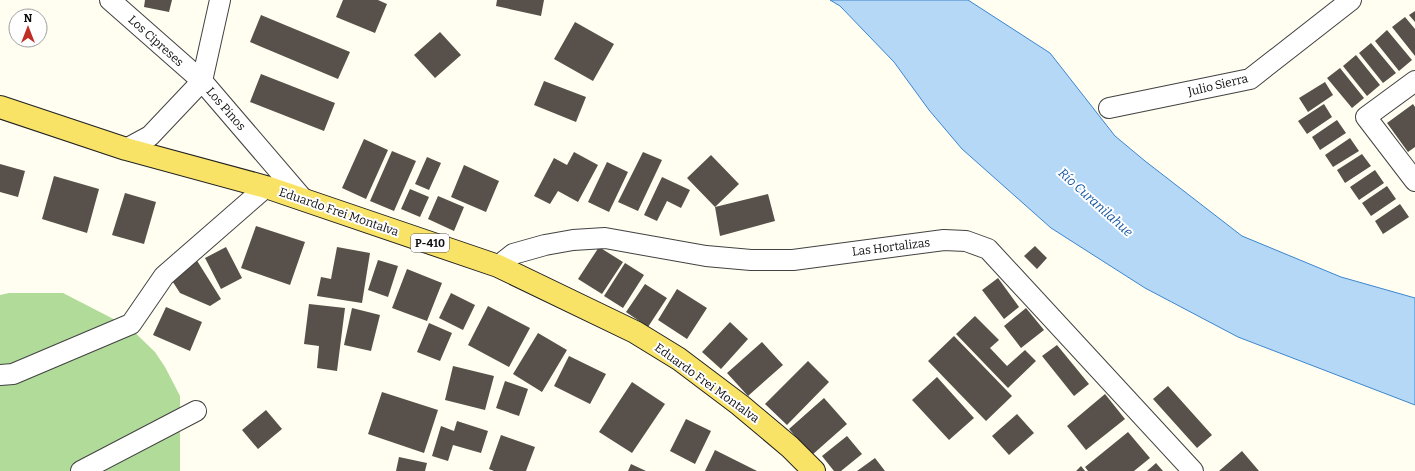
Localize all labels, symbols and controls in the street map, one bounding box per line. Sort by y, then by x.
north arrow [8,8,48,48]
text: N [24,12,33,25]
street label: Los Cipreses [126,13,187,70]
street label: Julio Sierra [1186,71,1250,99]
street label: Los Pinos [204,85,249,134]
water label: Río Curanilahue [1055,165,1136,240]
street label: Eduardo Frei Montalva [277,185,401,239]
road number: P-410 [411,234,449,252]
street label: Las Hortalizas [851,235,931,259]
street label: Eduardo Frei Montalva [652,340,762,426]

